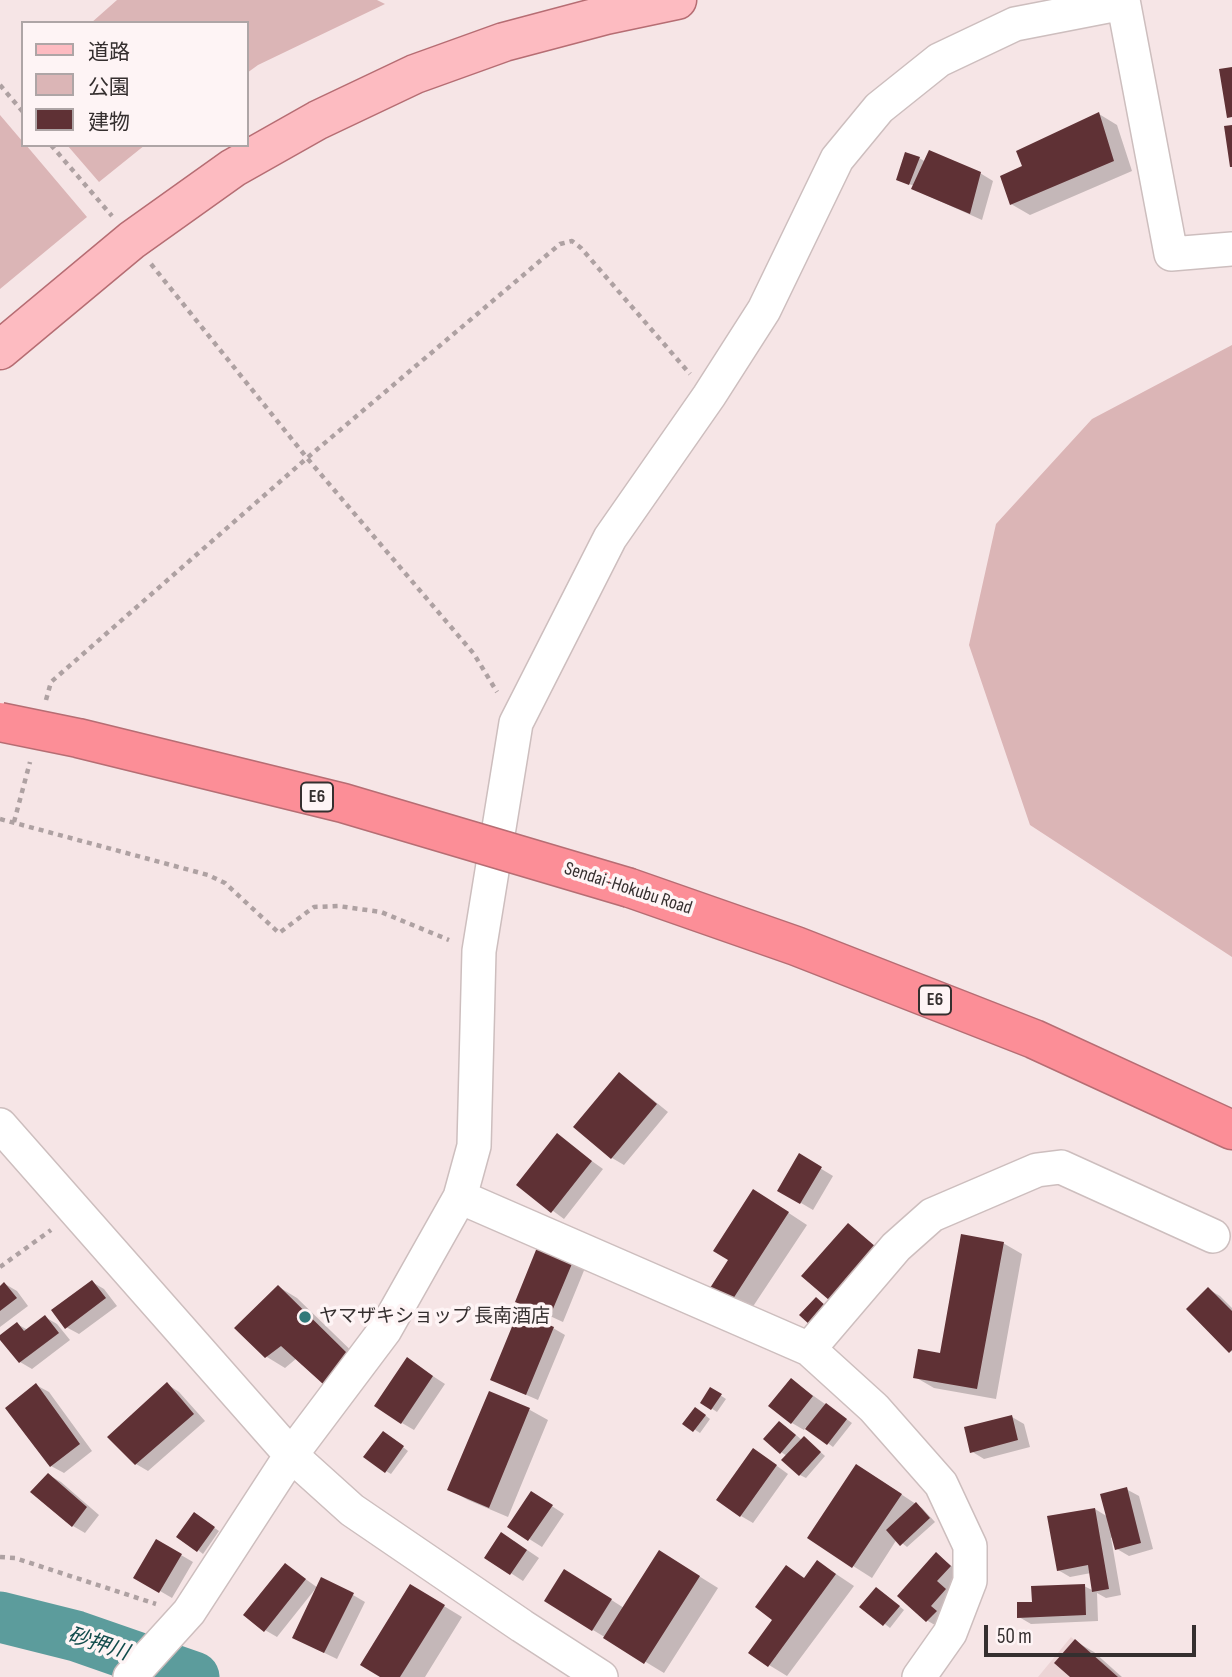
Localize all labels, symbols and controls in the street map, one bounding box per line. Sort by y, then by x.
legend [21,21,248,147]
text: 道路 [88,40,130,65]
text: 公園 [88,75,130,100]
text: 建物 [88,110,130,135]
road number: E6 [301,782,333,812]
street label: Sendai-Hokubu Road [561,858,695,920]
road number: E6 [919,986,951,1015]
place label: ヤマザキショップ 長南酒店 [319,1306,550,1328]
marker: ヤマザキショップ 長南酒店 [297,1309,313,1325]
scale bar [987,1610,1199,1654]
water label: 砂押川 [64,1623,132,1667]
text: 50 m [997,1624,1032,1649]

